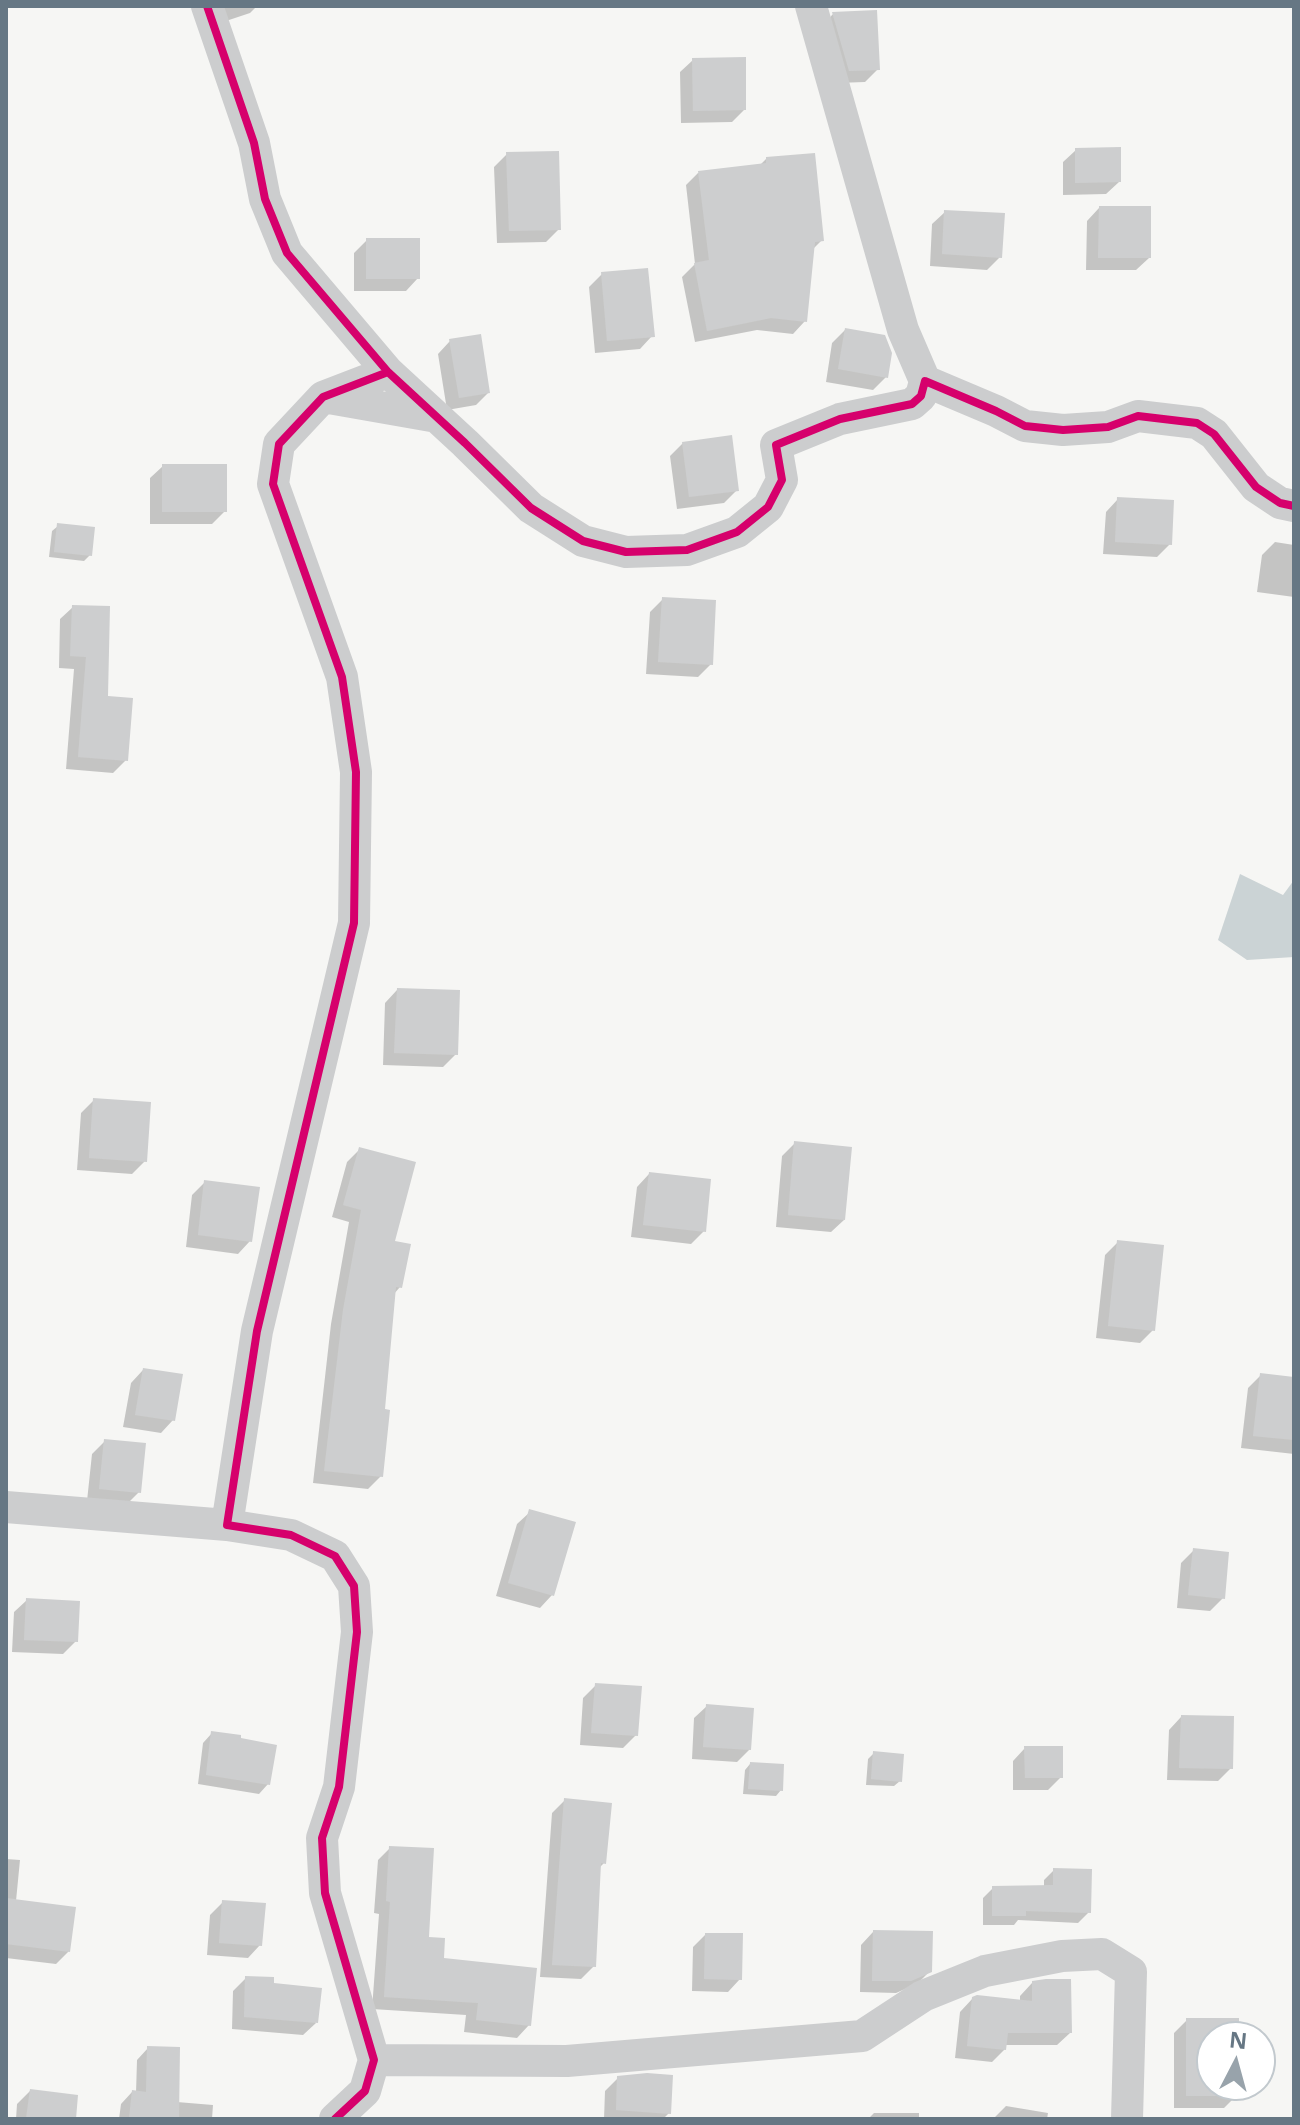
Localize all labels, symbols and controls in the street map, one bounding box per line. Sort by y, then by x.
north arrow [1196,2021,1276,2101]
text: N [1228,2023,1249,2055]

